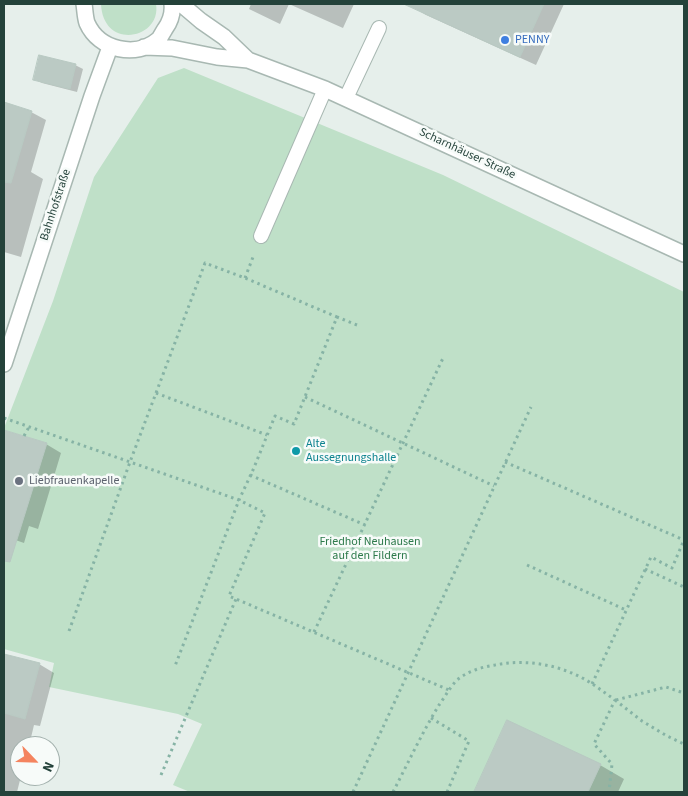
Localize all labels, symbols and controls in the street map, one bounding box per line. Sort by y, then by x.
place label: PENNY [515,33,549,47]
marker: PENNY [499,34,511,46]
street label: Scharnhäuser Straße [416,125,518,183]
street label: Bahnhofstraße [38,167,74,243]
place label: Alte Aussegnungshalle [306,437,396,465]
marker: Alte Aussegnungshalle [290,445,302,457]
place label: Liebfrauenkapelle [29,474,119,488]
marker: Liebfrauenkapelle [13,475,25,487]
park label: Friedhof Neuhausen auf den Fildern [319,535,421,563]
north arrow [10,736,60,786]
text: N [37,758,59,775]

